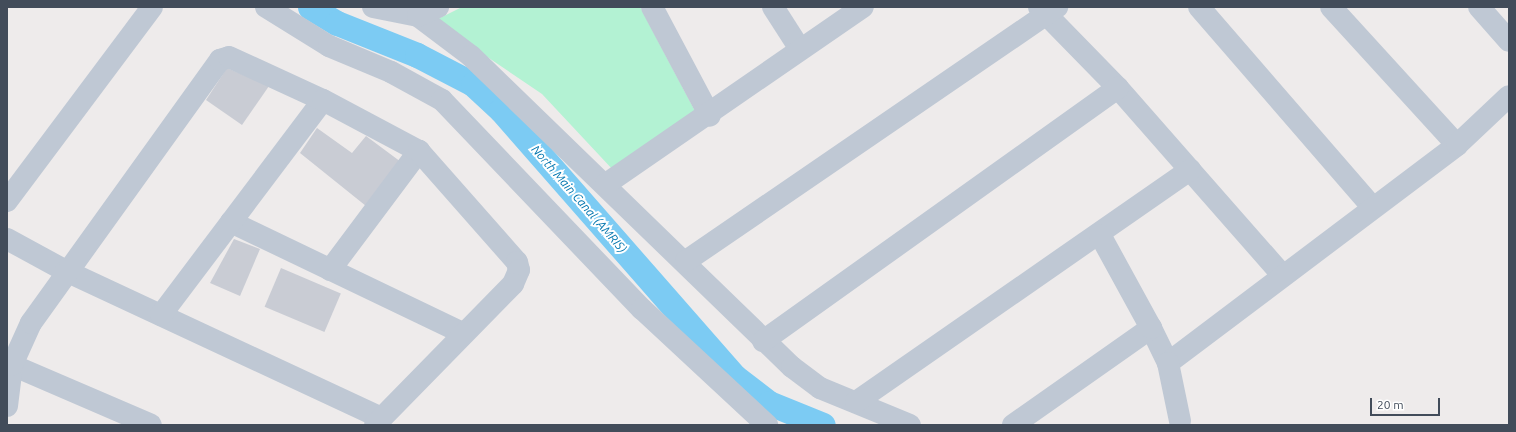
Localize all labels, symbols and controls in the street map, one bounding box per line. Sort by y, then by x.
water label: North Main Canal (AMRIS) [529,142,629,256]
scale bar [1372,390,1442,416]
text: 20 m [1377,398,1404,411]

